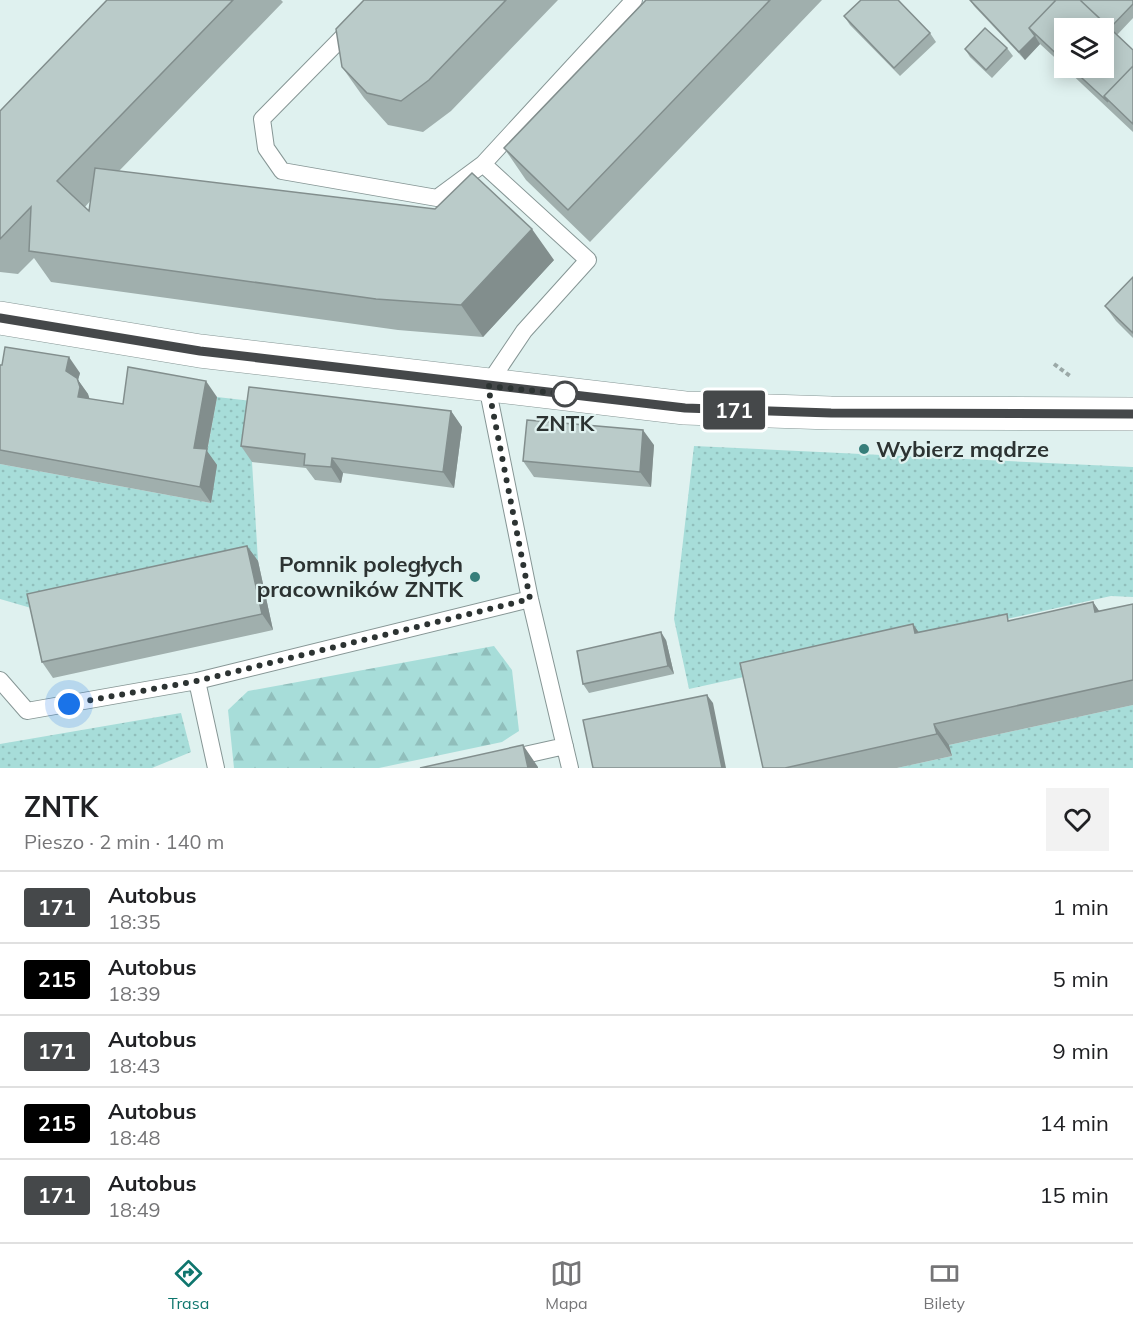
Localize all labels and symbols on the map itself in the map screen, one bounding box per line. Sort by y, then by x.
marker: ZNTK [552,381,578,407]
line badge: 171 [700,390,768,430]
place label: ZNTK [536,409,595,437]
place label: Wybierz mądrze [876,435,1049,463]
marker: Wybierz mądrze [857,442,871,456]
place label: Pomnik poległych pracowników ZNTK [257,550,464,603]
marker: Pomnik poległych pracowników ZNTK [468,570,482,584]
your location [54,689,84,719]

